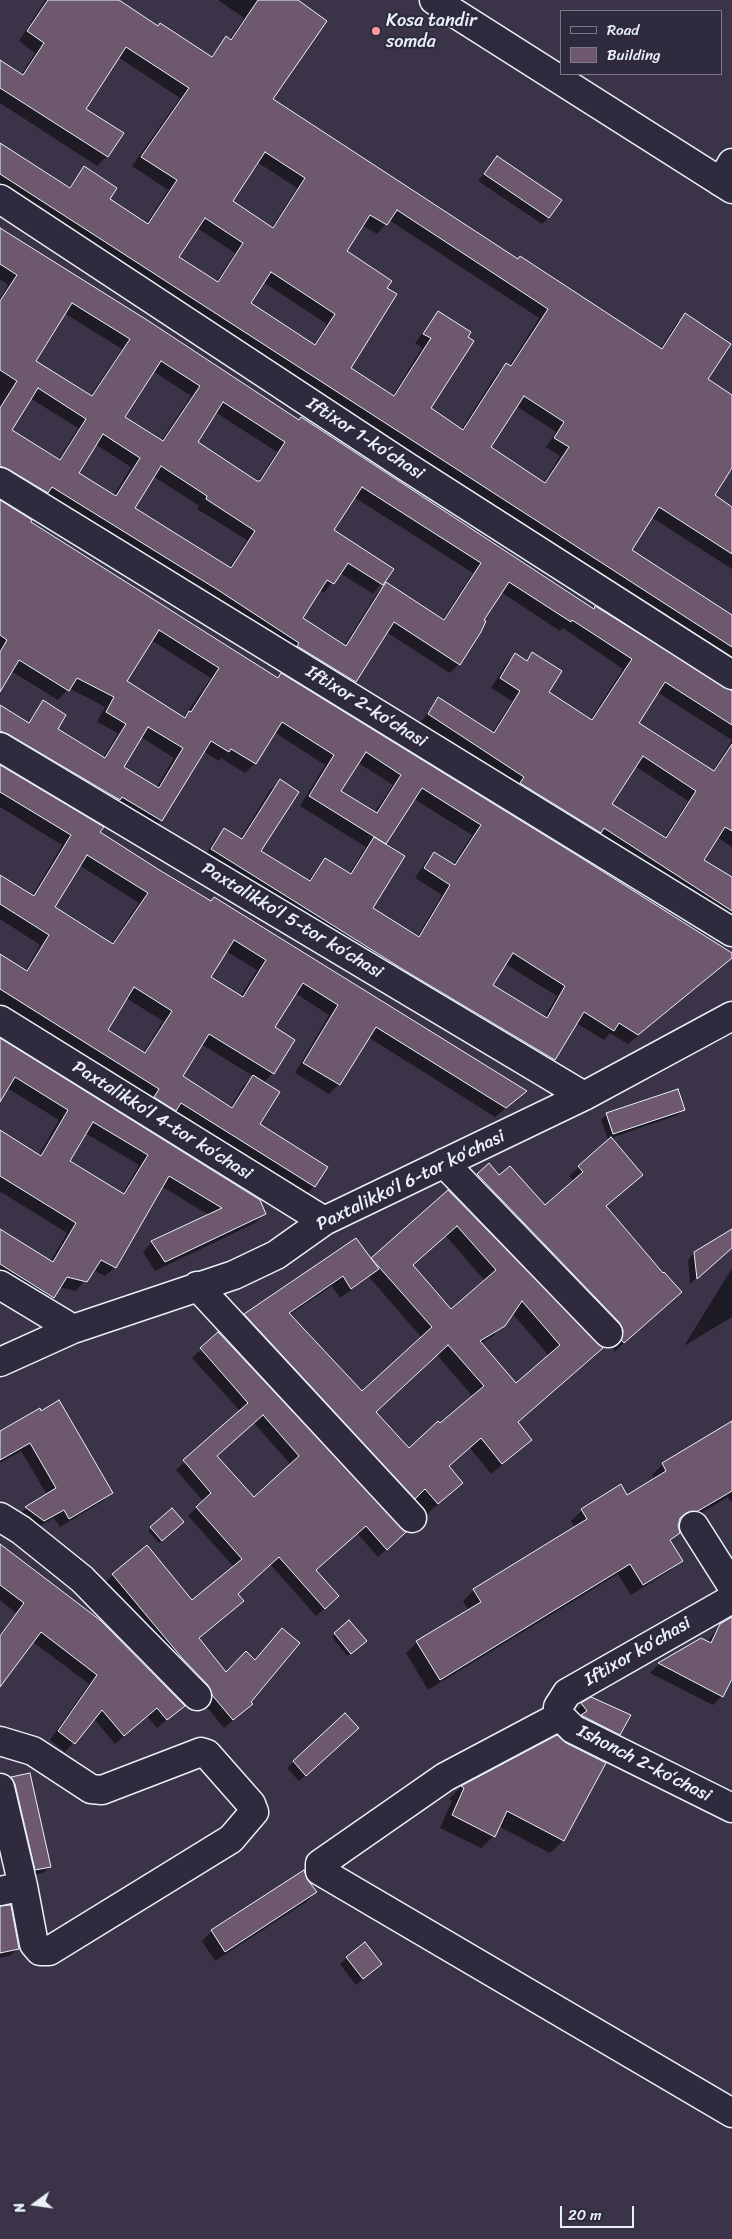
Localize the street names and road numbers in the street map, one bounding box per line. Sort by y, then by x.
street label: Iftixor 1-koʻchasi [302,393,428,485]
street label: Iftixor 2-koʻchasi [302,661,430,753]
street label: Paxtalikkoʻl 5-tor koʻchasi [198,858,386,984]
street label: Paxtalikkoʻl 4-tor koʻchasi [68,1057,256,1185]
street label: Paxtalikkoʻl 6-tor koʻchasi [313,1126,509,1236]
street label: Iftixor koʻchasi [581,1613,695,1691]
street label: Ishonch 2-koʻchasi [574,1721,714,1807]

